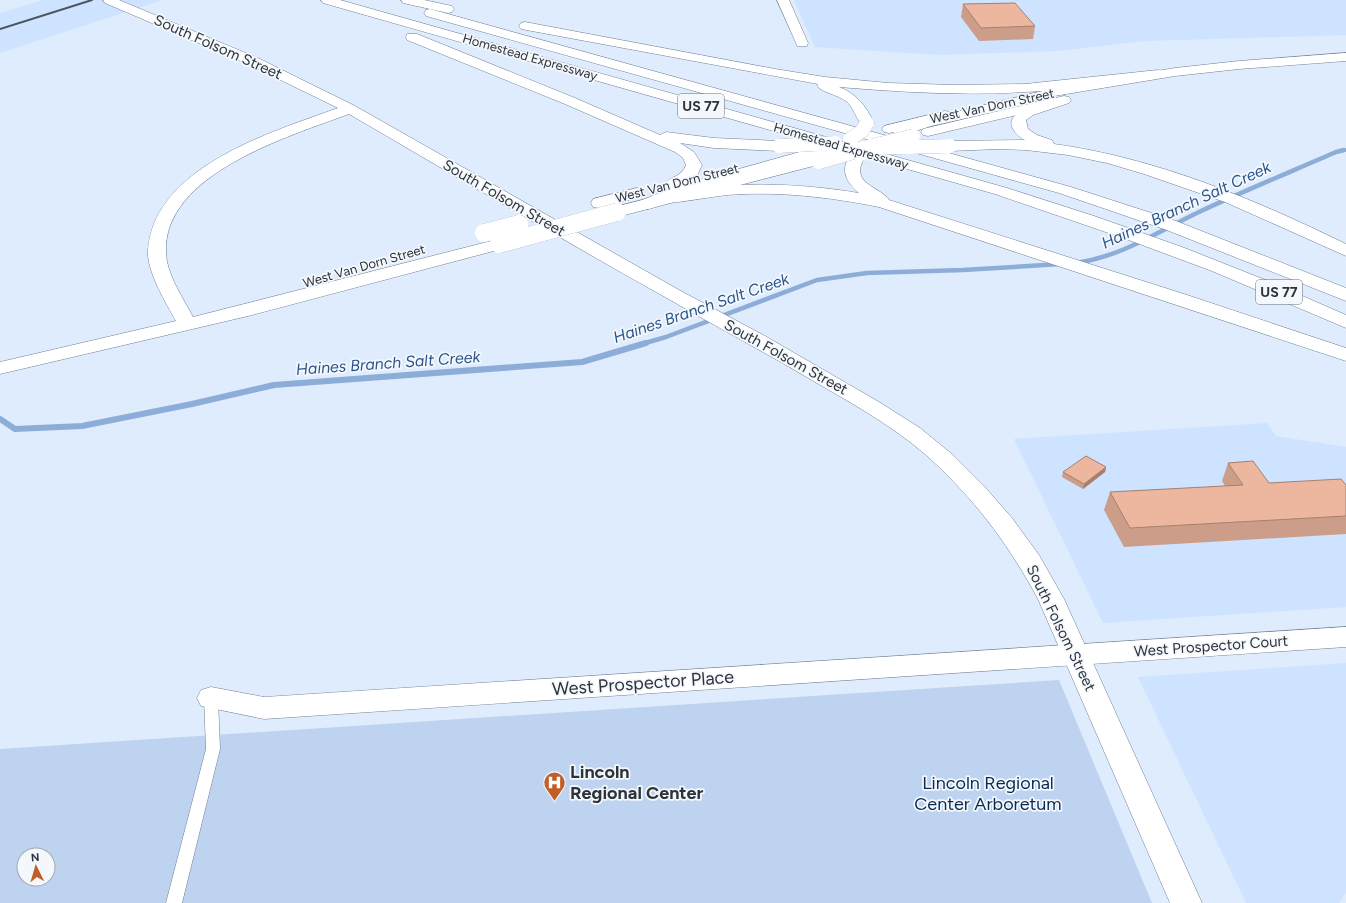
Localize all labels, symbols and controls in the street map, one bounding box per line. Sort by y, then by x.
street label: South Folsom Street [151,11,285,83]
street label: Homestead Expressway [461,31,599,83]
street label: West Van Dorn Street [929,85,1056,126]
road number: US 77 [678,94,724,118]
street label: Homestead Expressway [772,120,910,172]
street label: South Folsom Street [440,156,569,241]
water label: Haines Branch Salt Creek [1098,157,1275,253]
street label: West Van Dorn Street [614,160,740,206]
street label: West Van Dorn Street [301,241,427,291]
water label: Haines Branch Salt Creek [611,269,793,347]
road number: US 77 [1256,280,1302,304]
street label: South Folsom Street [721,316,851,399]
water label: Haines Branch Salt Creek [295,347,482,379]
street label: South Folsom Street [1023,562,1100,694]
street label: West Prospector Court [1133,632,1289,660]
street label: West Prospector Place [551,666,735,700]
place label: Lincoln Regional Center [570,761,703,804]
hospital icon: Lincoln Regional Center [542,769,568,802]
park label: Lincoln Regional Center Arboretum [914,772,1062,815]
north arrow [16,847,56,887]
text: N [30,851,40,864]

